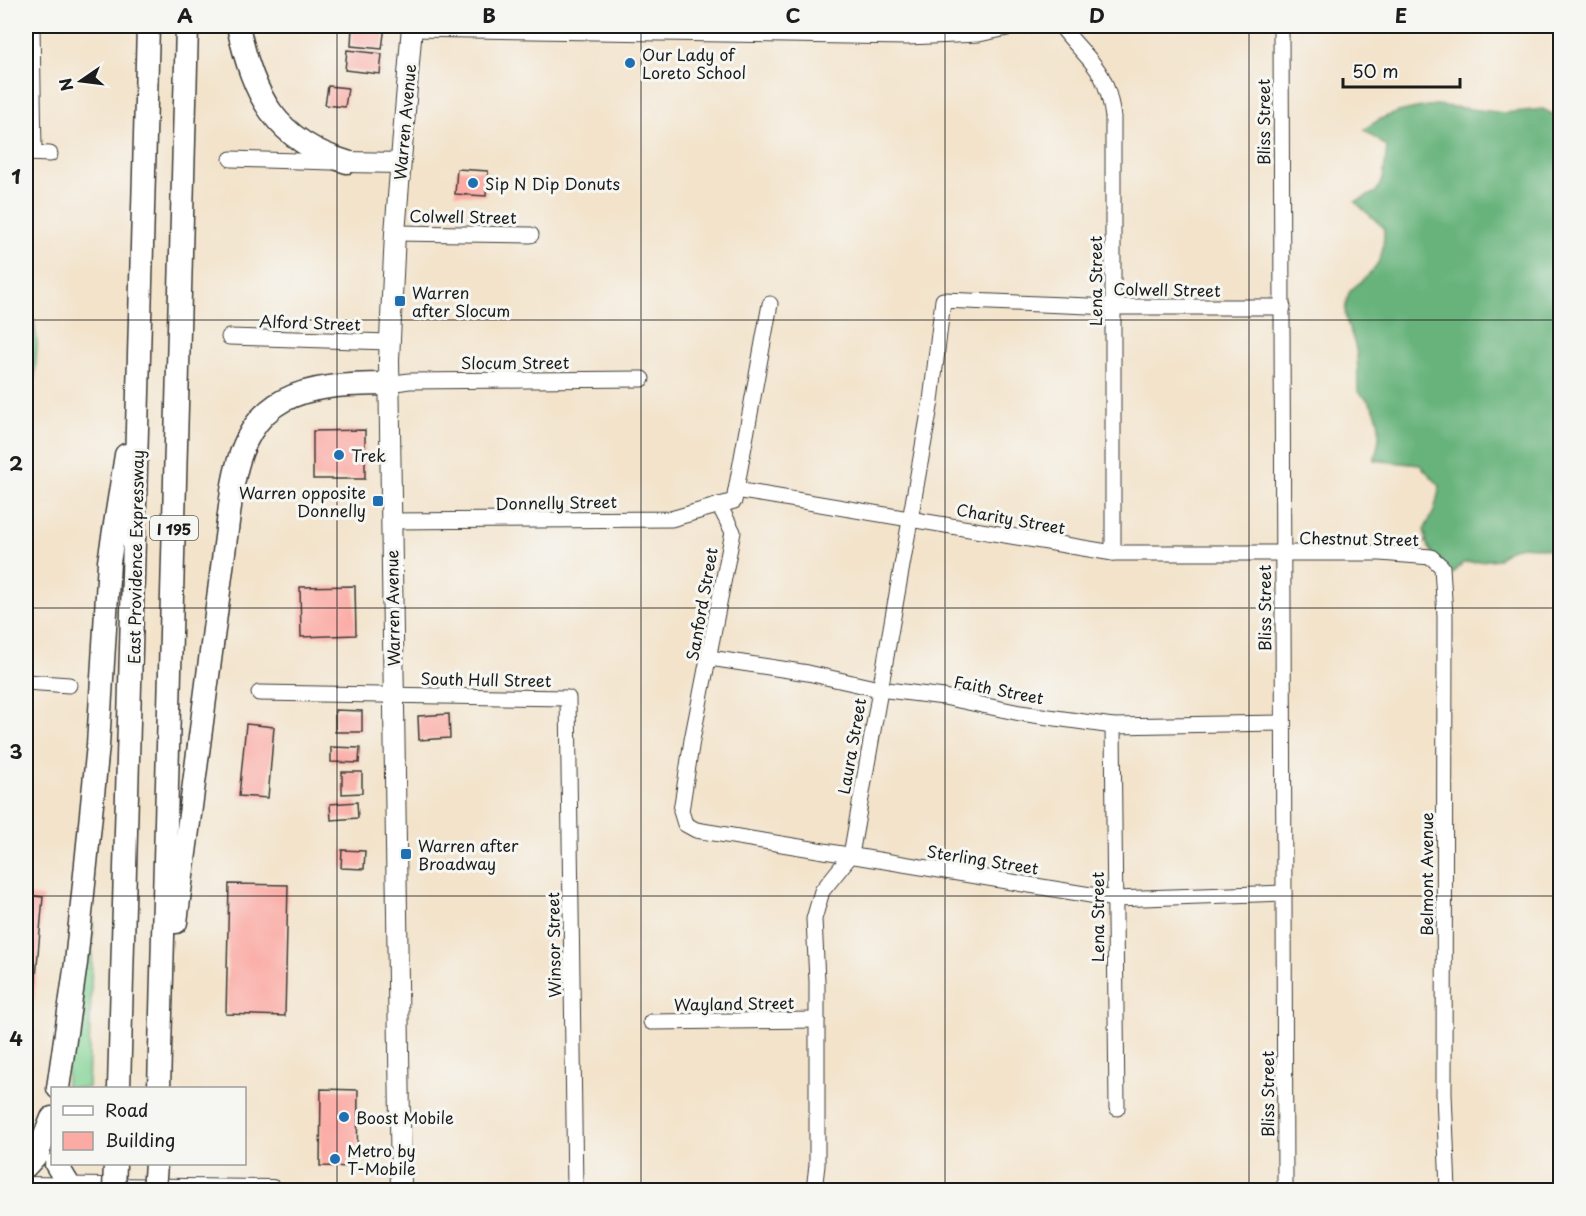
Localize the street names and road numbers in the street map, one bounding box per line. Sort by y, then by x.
street label: Warren Avenue [387,63,421,181]
street label: Bliss Street [1251,78,1275,165]
street label: Colwell Street [409,203,517,229]
street label: Lena Street [1083,235,1107,326]
street label: Colwell Street [1113,276,1221,302]
street label: Alford Street [259,308,362,336]
street label: Slocum Street [461,350,570,374]
street label: East Providence Expressway [121,450,149,664]
street label: Donnelly Street [495,489,618,515]
street label: Charity Street [955,497,1068,539]
road number: I 195 [150,516,198,540]
street label: Chestnut Street [1299,525,1419,551]
street label: Sanford Street [679,545,723,663]
street label: Warren Avenue [379,549,405,666]
street label: Bliss Street [1252,564,1276,651]
street label: South Hull Street [420,666,552,692]
street label: Faith Street [952,669,1046,710]
street label: Laura Street [831,696,871,796]
street label: Belmont Avenue [1414,812,1438,936]
street label: Sterling Street [925,838,1041,880]
street label: Lena Street [1085,871,1109,962]
street label: Winsor Street [540,892,566,998]
street label: Wayland Street [674,990,795,1016]
street label: Bliss Street [1255,1050,1279,1137]

